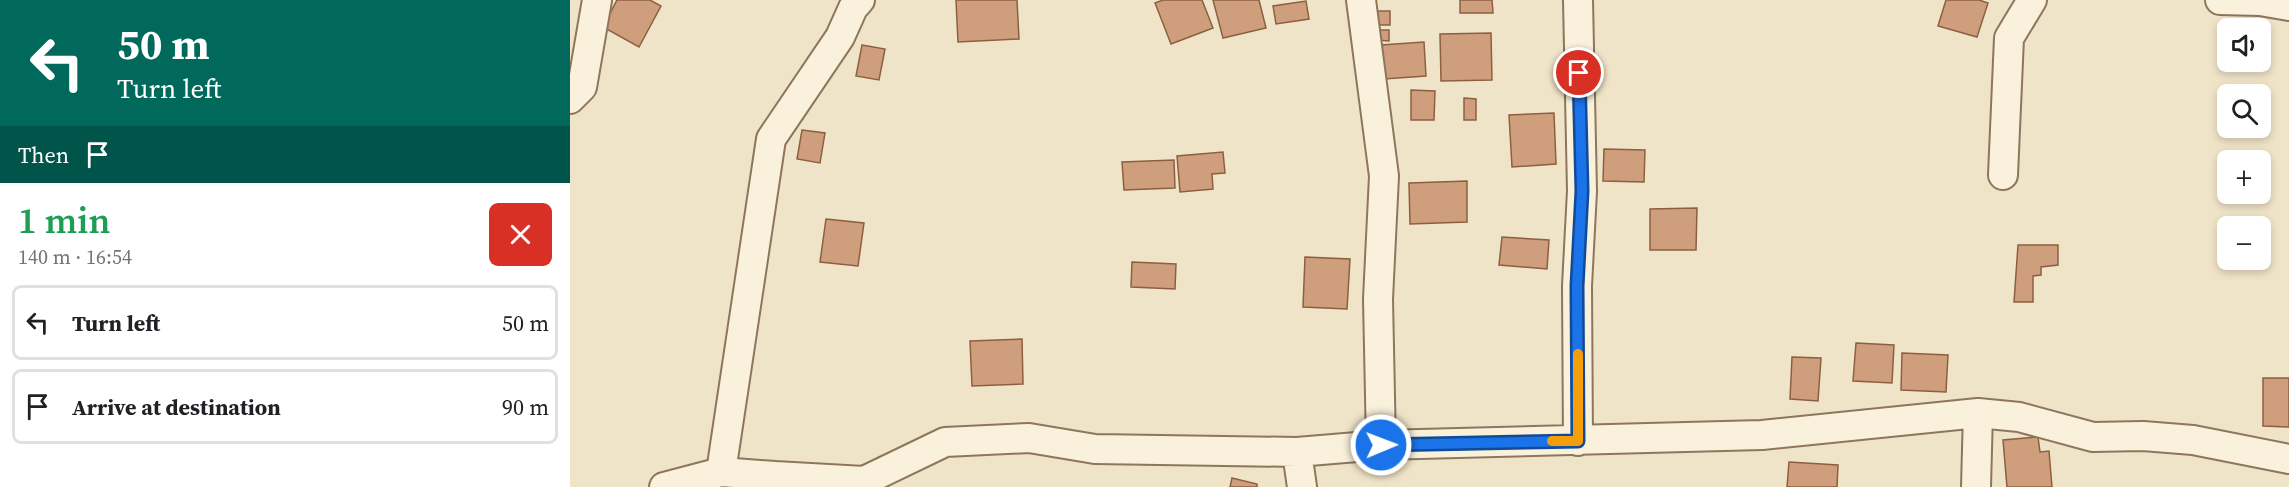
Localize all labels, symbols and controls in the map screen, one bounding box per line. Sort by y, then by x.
text: 50 m [117,15,210,73]
map controls [2217,18,2271,270]
button: sound [2217,18,2271,72]
icon: left [18,24,96,102]
pin [1553,47,1604,98]
icon: arrive [1562,56,1595,89]
text: Turn left [117,70,221,107]
button: search [2217,84,2271,138]
icon: arrive [81,138,114,171]
text: Then [18,140,69,170]
button: + [2217,150,2271,204]
text: 1 min [18,196,110,245]
button: close [489,203,552,266]
button: − [2217,216,2271,270]
text: 140 m · 16:54 [18,243,132,271]
icon: left [21,306,54,339]
text: Turn left [72,308,160,338]
text: 50 m [502,308,549,338]
icon: arrive [21,390,54,423]
text: Arrive at destination [72,392,281,422]
text: 90 m [502,392,549,422]
position arrow [1349,413,1413,477]

